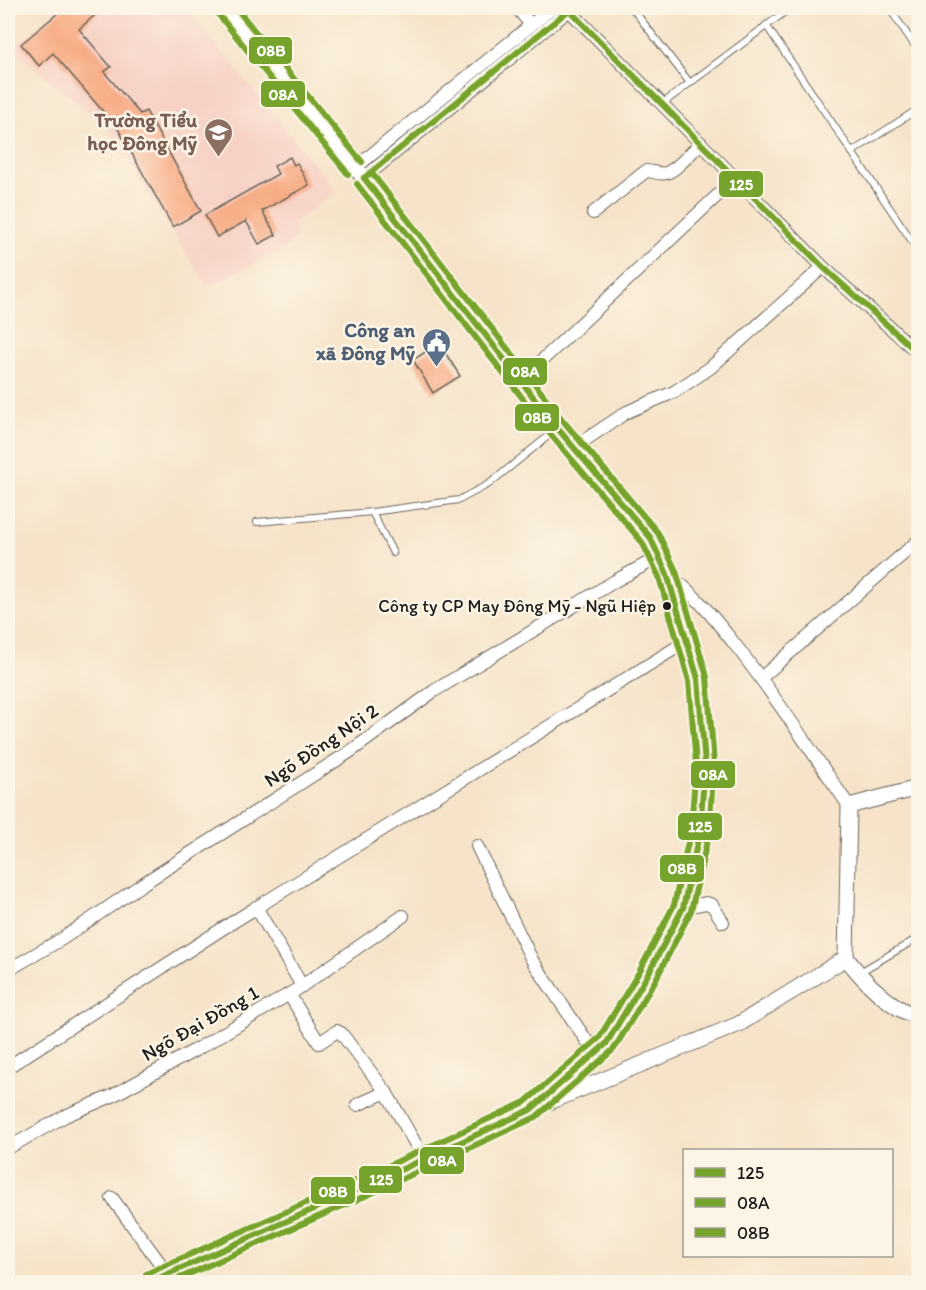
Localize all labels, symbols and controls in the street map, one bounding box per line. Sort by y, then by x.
line badge: 08B [248,36,293,65]
text: 08B [257,41,286,60]
line badge: 08A [260,80,306,108]
text: 08A [269,85,298,104]
place label: Trường Tiểu học Đông Mỹ [87,108,198,156]
school or university icon: Trường Tiểu học Đông Mỹ [202,116,234,158]
line badge: 125 [718,170,764,198]
text: 125 [729,175,754,194]
place label: Công an xã Đông Mỹ [316,318,416,366]
public building icon: Công an xã Đông Mỹ [420,326,452,368]
line badge: 08A [502,357,548,386]
text: 08A [511,362,540,381]
line badge: 08B [514,403,560,432]
text: 08B [523,408,552,427]
place label: Công ty CP May Đông Mỹ - Ngũ Hiệp [378,595,656,617]
marker: Công ty CP May Đông Mỹ - Ngũ Hiệp [661,600,673,612]
street label: Ngõ Đồng Nội 2 [259,698,383,792]
line badge: 08A [690,760,736,789]
text: 08A [699,765,728,784]
line badge: 125 [677,812,723,841]
text: 125 [688,817,713,836]
line badge: 08B [659,854,705,883]
text: 08B [668,859,697,878]
street label: Ngõ Đại Đồng 1 [137,980,263,1066]
line badge: 08A [419,1146,465,1175]
legend [683,1149,893,1257]
text: 08A [428,1151,457,1170]
text: 125 [737,1162,764,1184]
line badge: 125 [358,1165,403,1194]
text: 125 [369,1170,394,1189]
line badge: 08B [310,1176,356,1205]
text: 08B [319,1182,348,1201]
text: 08A [737,1192,770,1214]
text: 08B [737,1222,770,1244]

